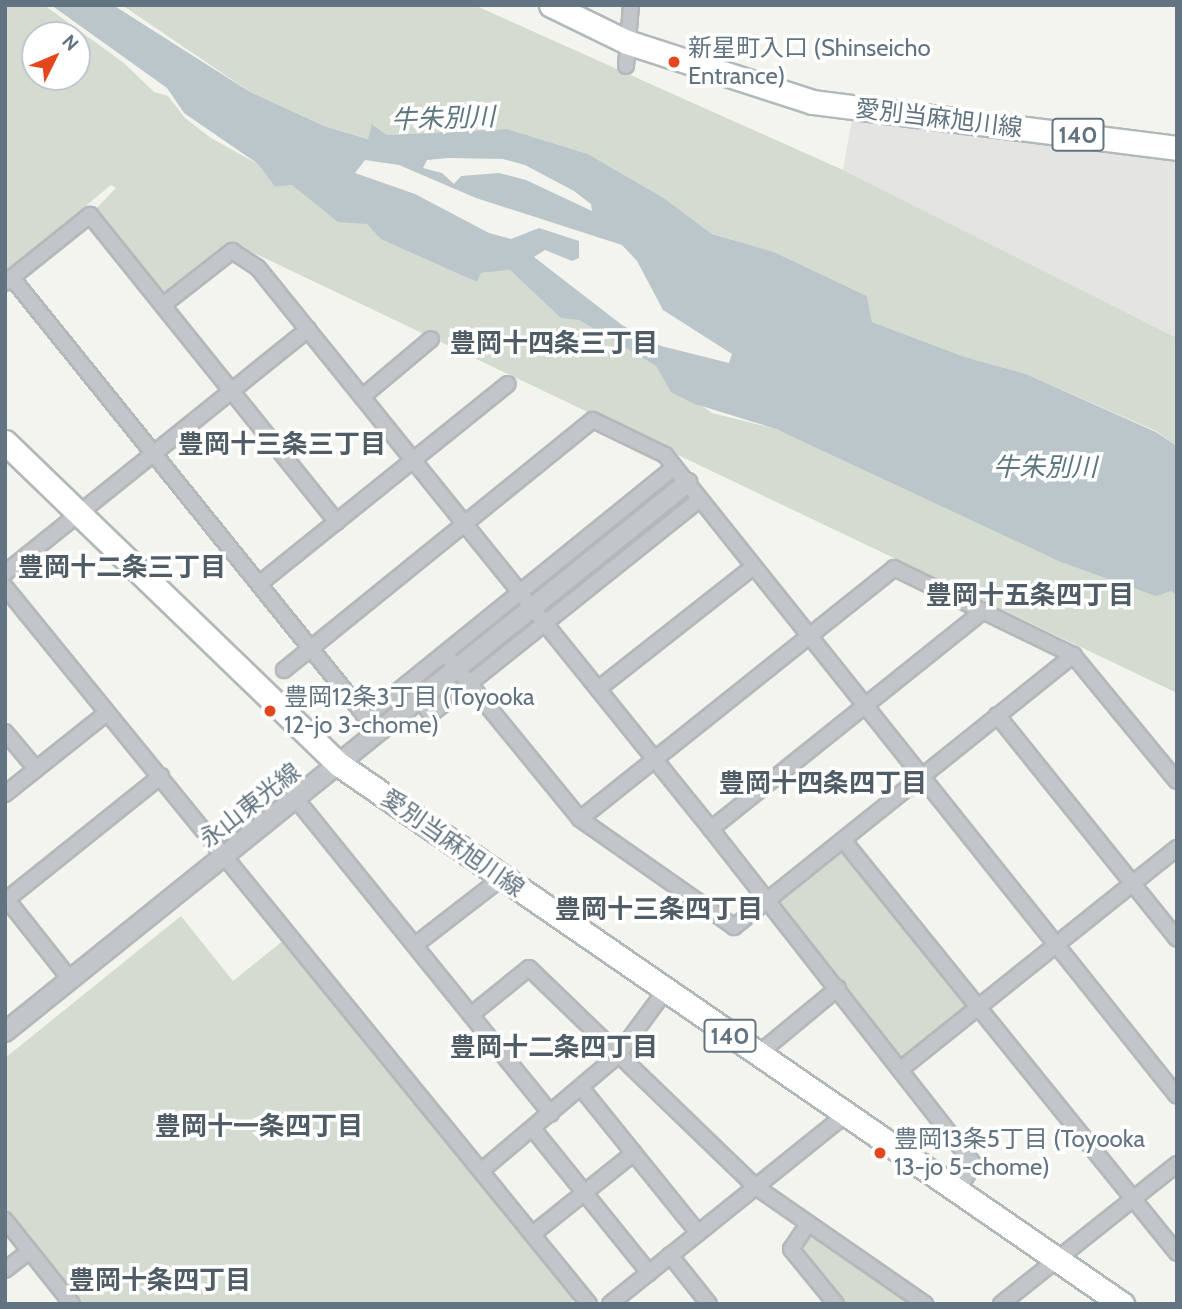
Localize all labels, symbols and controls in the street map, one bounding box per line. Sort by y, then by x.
north arrow [21,21,91,91]
text: N [57,30,83,55]
place label: 新星町入口 (Shinseicho Entrance) [688,34,930,90]
marker: 新星町入口 (Shinseicho Entrance) [666,54,682,70]
street label: 愛別当麻旭川線 [854,93,1024,143]
water label: 牛朱別川 [390,102,496,136]
road number: 140 [1050,116,1106,154]
district label: 豊岡十四条三丁目 [450,328,658,360]
district label: 豊岡十三条三丁目 [178,429,386,461]
water label: 牛朱別川 [993,452,1097,484]
district label: 豊岡十二条三丁目 [18,552,226,584]
district label: 豊岡十五条四丁目 [926,580,1134,612]
place label: 豊岡12条3丁目 (Toyooka 12-jo 3-chome) [284,683,535,739]
marker: 豊岡12条3丁目 (Toyooka 12-jo 3-chome) [262,703,278,719]
street label: 永山東光線 [194,757,306,853]
district label: 豊岡十四条四丁目 [719,768,927,800]
street label: 愛別当麻旭川線 [376,783,530,903]
district label: 豊岡十三条四丁目 [555,894,763,926]
road number: 140 [702,1016,758,1056]
district label: 豊岡十二条四丁目 [450,1032,658,1064]
district label: 豊岡十一条四丁目 [155,1111,363,1143]
place label: 豊岡13条5丁目 (Toyooka 13-jo 5-chome) [894,1125,1145,1181]
marker: 豊岡13条5丁目 (Toyooka 13-jo 5-chome) [872,1145,888,1161]
district label: 豊岡十条四丁目 [69,1265,251,1297]

